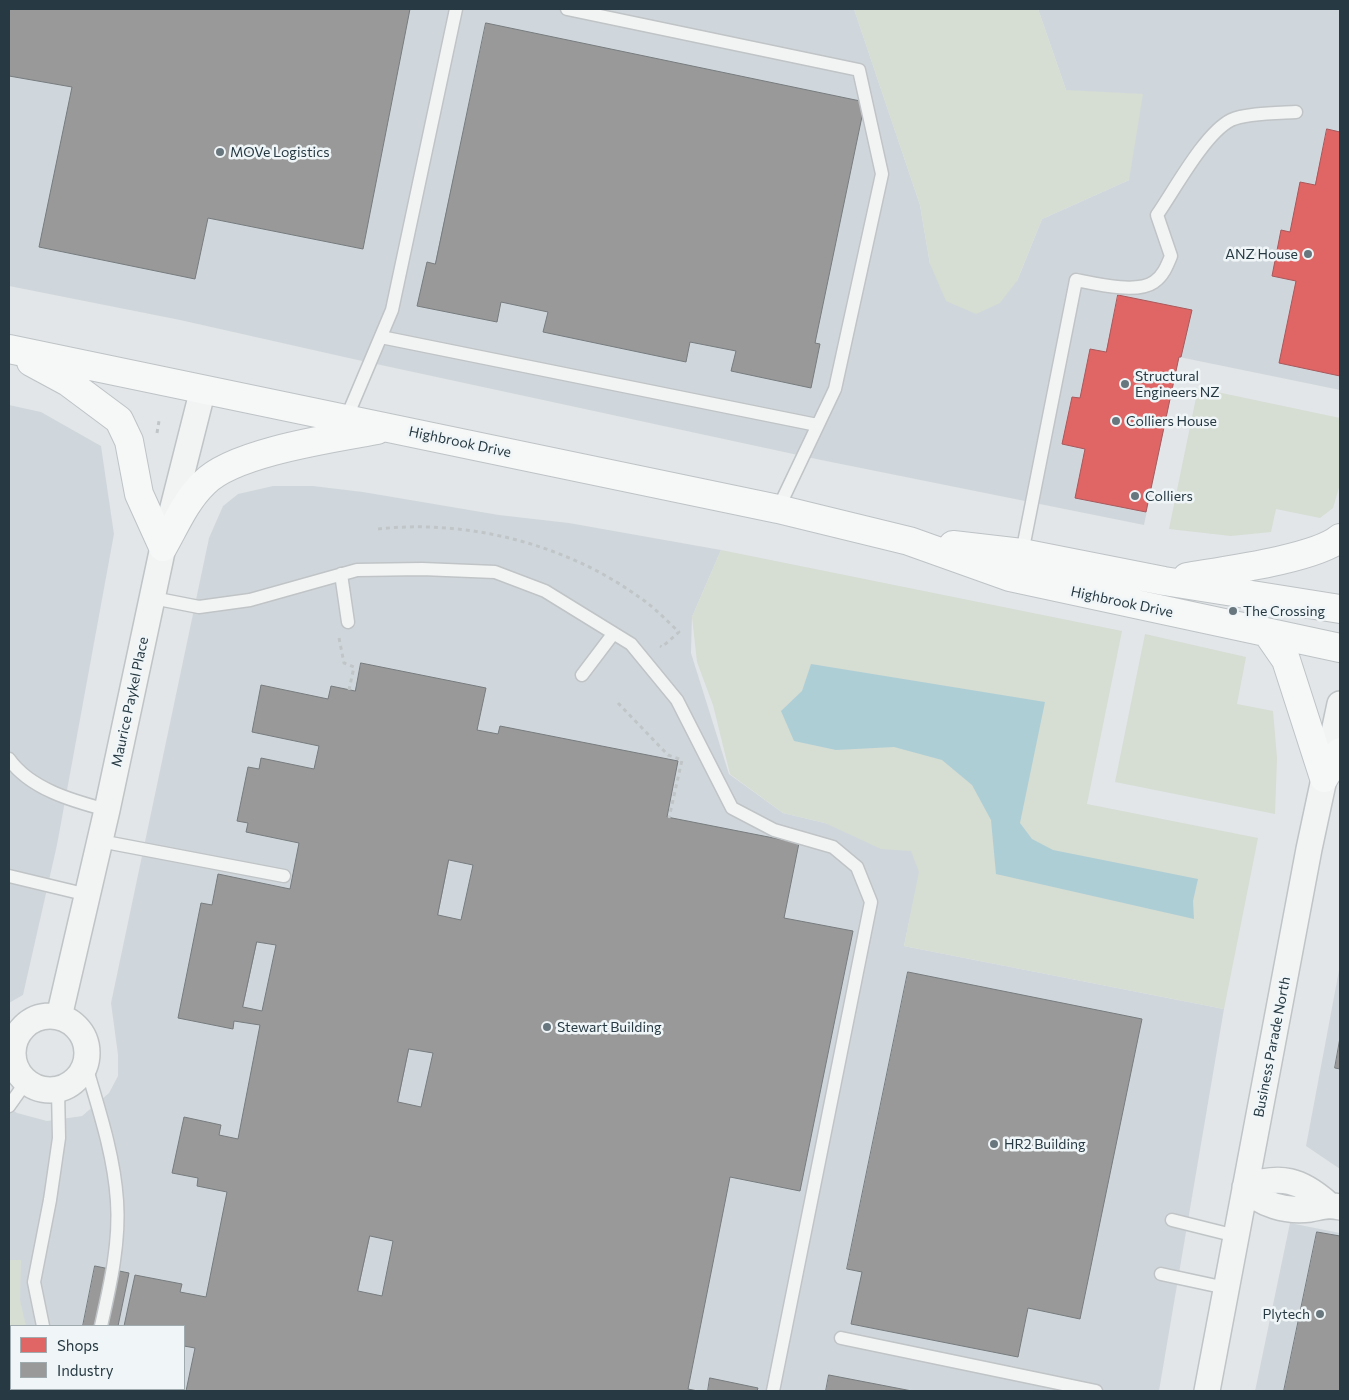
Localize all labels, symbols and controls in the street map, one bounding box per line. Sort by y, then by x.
place label: MOVe Logistics [230,144,330,160]
marker: MOVe Logistics [214,146,226,158]
place label: ANZ House [1225,246,1298,262]
marker: ANZ House [1302,248,1314,260]
place label: Structural Engineers NZ [1135,368,1220,401]
marker: Structural Engineers NZ [1119,378,1131,390]
place label: Colliers House [1126,413,1217,429]
marker: Colliers House [1110,415,1122,427]
street label: Highbrook Drive [407,423,513,461]
place label: Colliers [1145,488,1193,504]
marker: Colliers [1129,490,1141,502]
street label: Highbrook Drive [1069,583,1175,621]
place label: The Crossing [1243,603,1325,619]
marker: The Crossing [1227,605,1239,617]
street label: Maurice Paykel Place [108,635,152,769]
street label: Business Parade North [1250,975,1294,1119]
place label: Stewart Building [557,1019,662,1035]
marker: Stewart Building [541,1021,553,1033]
place label: HR2 Building [1004,1136,1086,1152]
marker: HR2 Building [988,1138,1000,1150]
place label: Plytech [1262,1306,1310,1322]
marker: Plytech [1314,1308,1326,1320]
legend [10,1325,185,1390]
text: Shops [57,1336,99,1354]
text: Industry [57,1361,114,1379]

